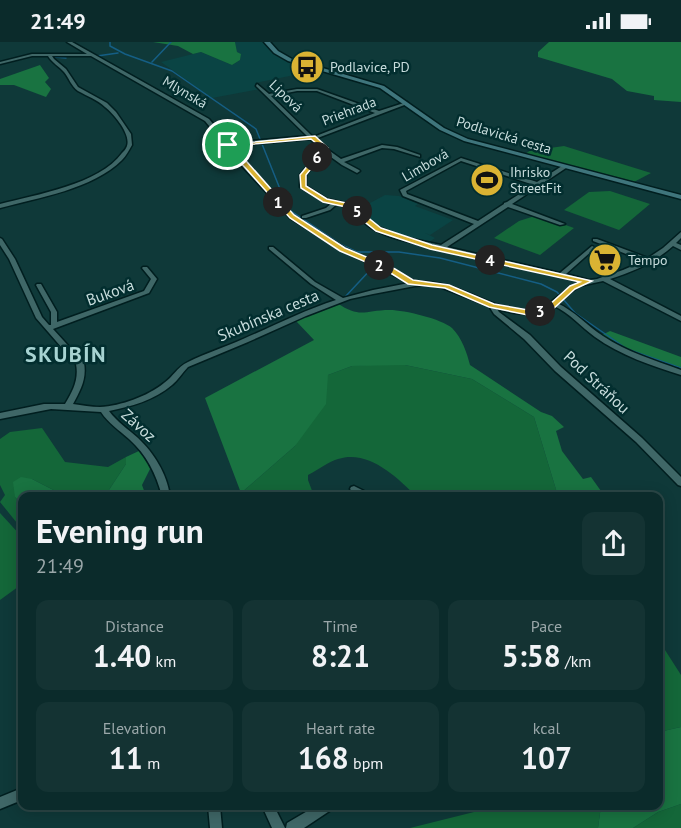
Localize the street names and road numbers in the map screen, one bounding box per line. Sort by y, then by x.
street label: Mlynská [159,72,211,112]
street label: Lipová [266,76,307,116]
street label: Priehrada [319,92,379,130]
street label: Podlavická cesta [454,112,554,158]
street label: Limbová [398,144,452,186]
street label: Buková [83,274,137,310]
street label: Skubínska cesta [214,285,322,345]
street label: Pod Stráňou [560,346,634,418]
street label: Závoz [118,404,160,446]

